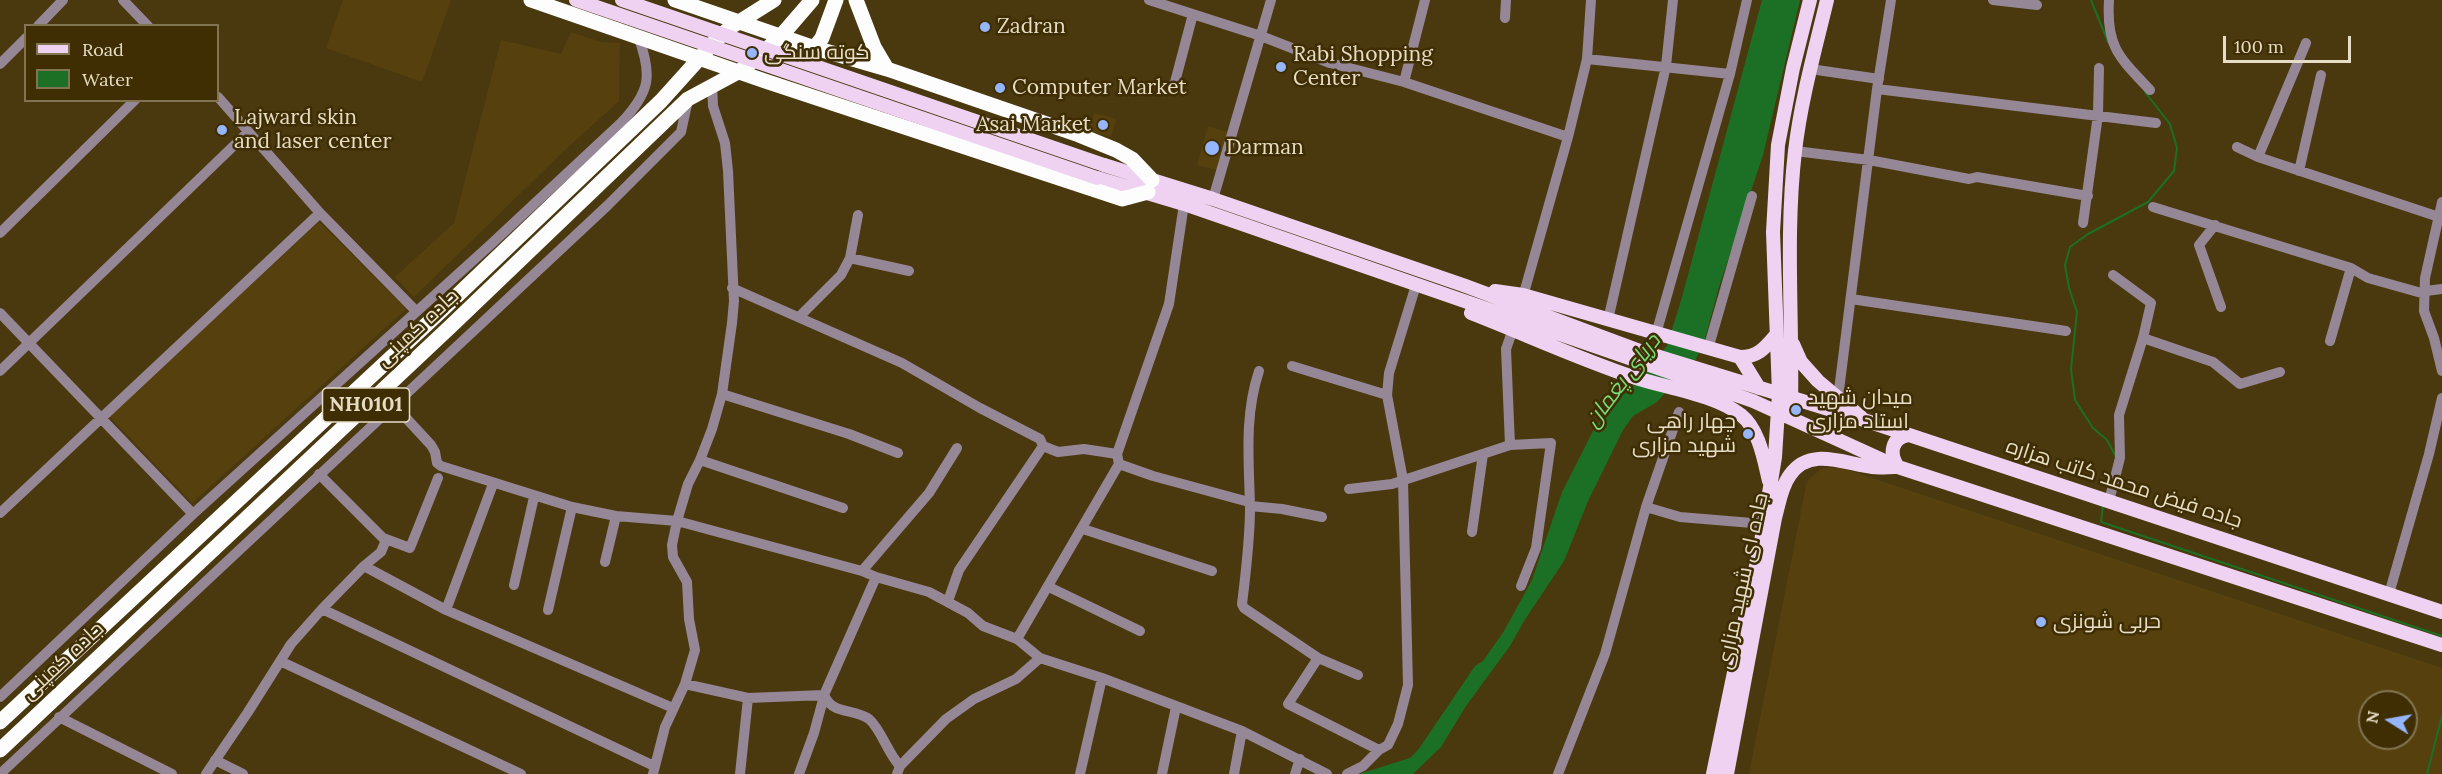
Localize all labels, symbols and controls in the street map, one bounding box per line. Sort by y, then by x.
place label: Zadran [997,14,1066,40]
marker: Zadran [978,20,992,34]
legend [24,24,219,102]
scale bar [2226,24,2354,62]
text: 100 m [2234,35,2284,58]
text: Road [82,38,124,61]
place label: کوته سنگی [764,40,870,66]
place label: Rabi Shopping Center [1293,42,1433,92]
marker: کوته سنگی [745,46,759,60]
marker: Rabi Shopping Center [1274,60,1288,74]
text: Water [82,68,133,91]
place label: Computer Market [1012,75,1187,101]
marker: Computer Market [993,81,1007,95]
place label: Lajward skin and laser center [234,105,392,155]
place label: Asai Market [976,112,1091,138]
marker: Asai Market [1096,118,1110,132]
marker: Lajward skin and laser center [215,123,229,137]
place label: Darman [1226,135,1304,161]
marker: Darman [1203,139,1221,157]
street label: جاده کمپنی [371,283,465,373]
water label: دریای پغمان [1579,329,1667,433]
place label: میدان شهید استاد مزاری [1808,385,1913,435]
road number: NH0101 [322,388,410,422]
marker: میدان شهید استاد مزاری [1789,403,1803,417]
place label: چهار راهی شهید مزاری [1632,409,1736,459]
marker: چهار راهی شهید مزاری [1741,427,1755,441]
street label: جاده فیض محمد کاتب هزاره [2003,434,2245,534]
street label: جاده ای شهید مزاری [1712,490,1774,672]
place label: حربی شونزی [2053,609,2161,635]
marker: حربی شونزی [2034,615,2048,629]
street label: جاده کمپنی [16,616,110,706]
north arrow [2358,690,2418,750]
text: N [2361,709,2383,725]

